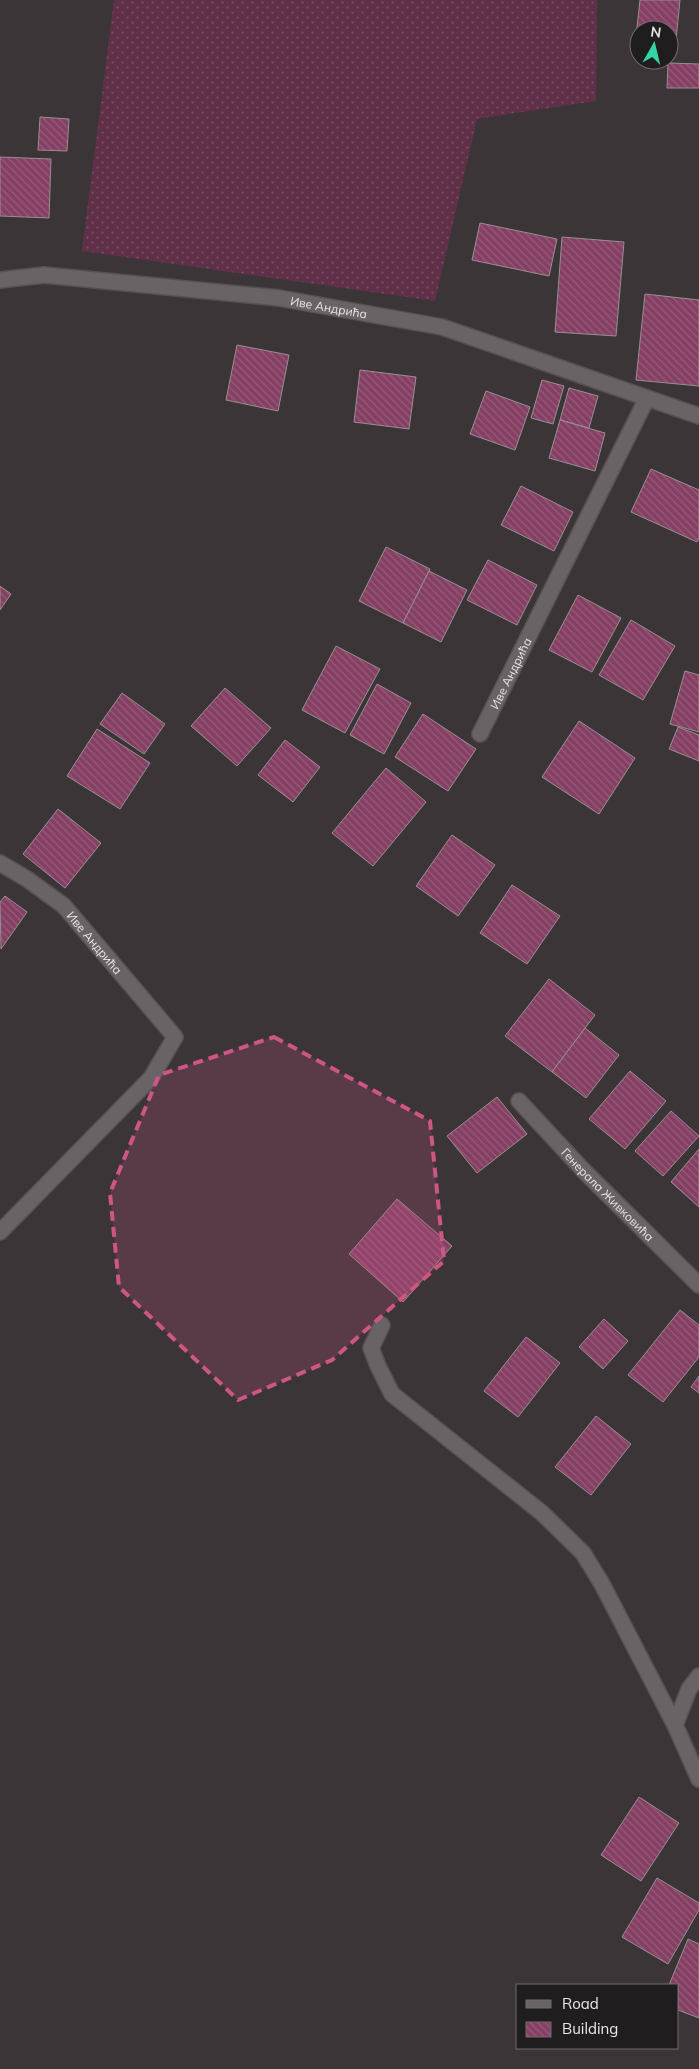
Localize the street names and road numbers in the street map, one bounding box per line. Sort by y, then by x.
street label: Иве Андрића [289,293,368,321]
street label: Иве Андрића [486,635,534,711]
street label: Иве Андрића [64,908,126,977]
street label: Генерала Живковића [559,1144,658,1244]

